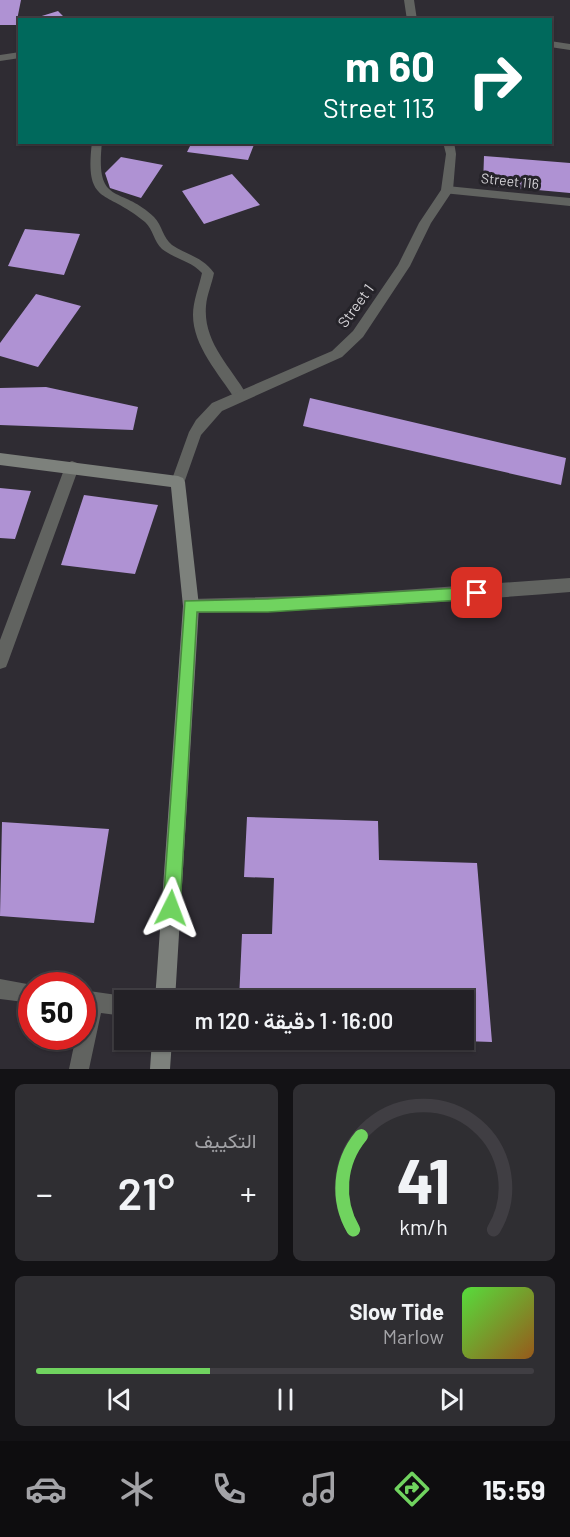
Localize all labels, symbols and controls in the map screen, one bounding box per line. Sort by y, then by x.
text: 60 m [345,40,435,90]
icon: right [456,42,534,120]
text: Street 113 [323,91,435,123]
street label: Street 116 [480,169,540,192]
street label: Street 1 [333,280,377,331]
pin [451,567,502,618]
icon: arrive [460,576,493,609]
position arrow [139,876,203,940]
speed limit sign: 50 [18,972,96,1050]
text: 16:00 · 1 دقيقة · 120 m [195,1007,393,1033]
text: التكييف [194,1128,257,1152]
text: 41 [397,1142,451,1216]
text: 21° [118,1165,175,1219]
text: − [36,1173,53,1213]
text: + [240,1173,256,1213]
text: km/h [399,1214,448,1239]
text: Slow Tide [349,1298,444,1324]
text: Marlow [383,1324,444,1348]
icon: previous [103,1383,136,1416]
icon: pause [269,1383,302,1416]
icon: next [435,1383,468,1416]
icon: car [25,1468,67,1510]
icon: climate [116,1468,158,1510]
icon: phone [208,1468,250,1510]
icon: music [299,1468,341,1510]
icon: directions [391,1468,433,1510]
text: 15:59 [482,1473,545,1505]

